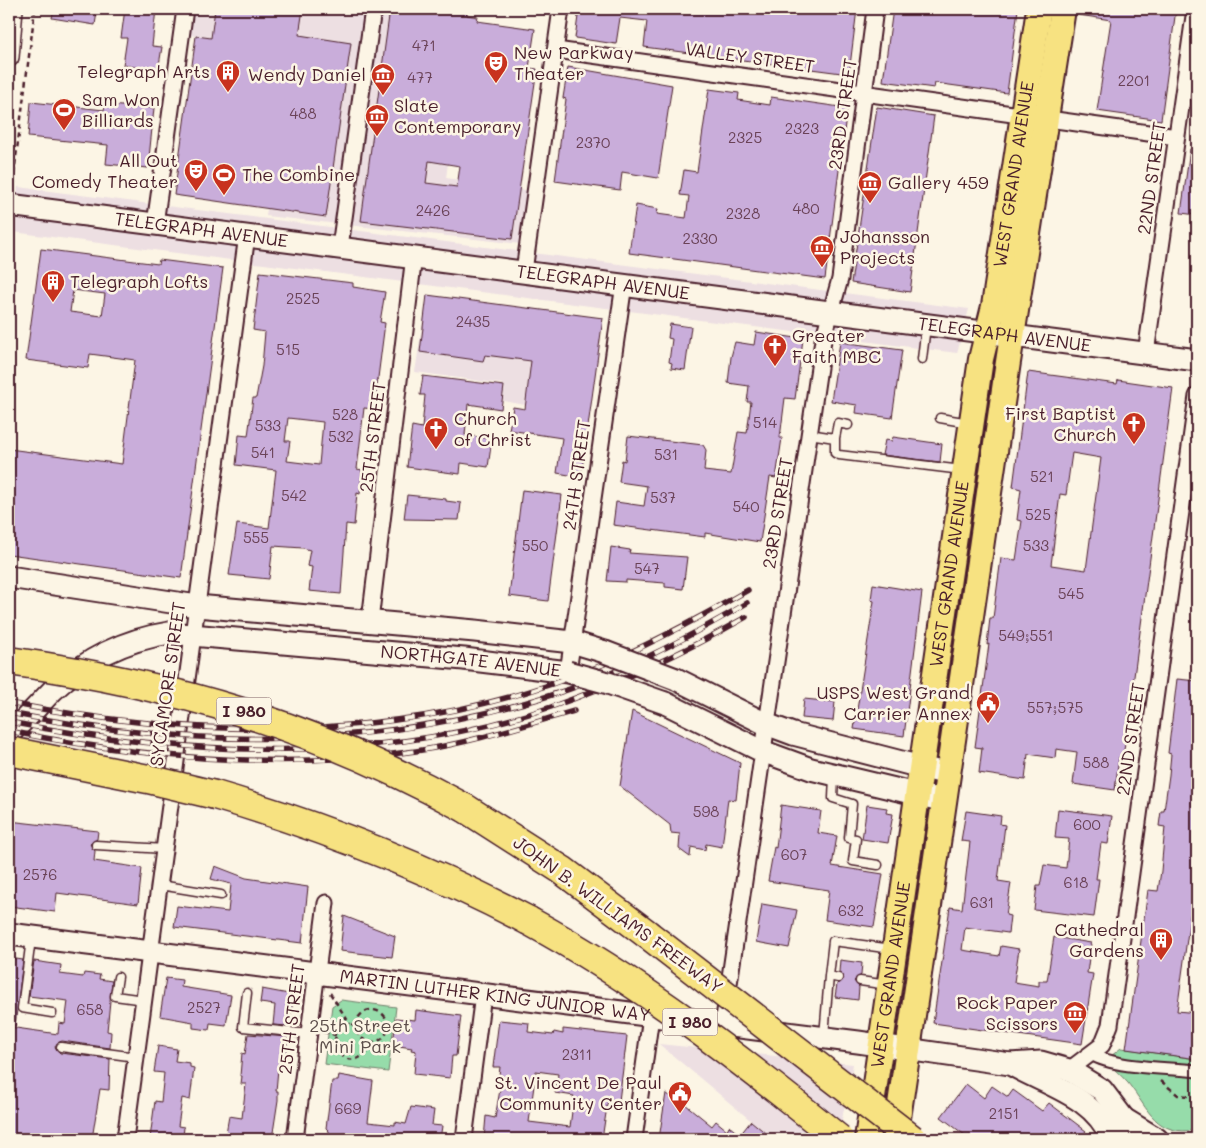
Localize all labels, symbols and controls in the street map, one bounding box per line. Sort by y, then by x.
house number: 471 [412,35,436,55]
street label: VALLEY STREET [684,36,816,78]
place label: New Parkway Theater [514,40,634,85]
theatre icon: New Parkway Theater [483,50,509,84]
street label: 23RD STREET [822,56,862,171]
place label: Telegraph Arts [77,59,210,83]
building icon: Telegraph Arts [215,59,241,93]
place label: Wendy Daniel [248,62,366,86]
museum icon: Wendy Daniel [370,62,396,96]
house number: 477 [407,67,433,87]
house number: 2201 [1118,70,1150,90]
street label: WEST GRAND AVENUE [987,79,1039,269]
place label: Sam Won Billiards [82,87,160,132]
place label: Slate Contemporary [394,93,521,138]
sports icon: Sam Won Billiards [51,97,77,131]
house number: 488 [290,103,316,123]
museum icon: Slate Contemporary [364,103,390,137]
house number: 2323 [785,118,819,138]
street label: 22ND STREET [1131,120,1171,236]
house number: 2325 [728,127,762,147]
house number: 2370 [576,132,610,152]
place label: All Out Comedy Theater [32,148,178,193]
theatre icon: All Out Comedy Theater [183,158,209,192]
sports icon: The Combine [211,162,237,196]
place label: The Combine [242,162,355,186]
museum icon: Gallery 459 [857,170,883,204]
place label: Gallery 459 [888,170,989,194]
house number: 480 [792,198,820,218]
house number: 2426 [416,200,450,220]
house number: 2328 [726,203,760,223]
street label: TELEGRAPH AVENUE [113,206,290,252]
place label: Johansson Projects [840,224,930,269]
house number: 2330 [682,228,718,248]
museum icon: Johansson Projects [809,234,835,268]
street label: TELEGRAPH AVENUE [515,258,691,305]
building icon: Telegraph Lofts [40,269,66,303]
place label: Telegraph Lofts [70,269,208,293]
house number: 2525 [286,288,320,308]
house number: 2435 [456,311,490,331]
street label: TELEGRAPH AVENUE [917,311,1093,357]
place label: Greater Faith MBC [792,323,881,368]
church icon: Greater Faith MBC [762,333,788,367]
house number: 515 [276,339,300,359]
street label: 25TH STREET [353,380,391,494]
place label: First Baptist Church [1005,401,1116,446]
house number: 528 [332,404,358,424]
place label: Church of Christ [454,406,532,451]
church icon: First Baptist Church [1121,411,1147,445]
house number: 514 [753,412,777,432]
house number: 533 [255,415,281,435]
church icon: Church of Christ [423,416,449,450]
street label: 24TH STREET [556,418,596,532]
house number: 532 [328,426,354,446]
house number: 541 [251,442,275,462]
house number: 531 [654,444,678,464]
street label: 23RD STREET [756,455,798,570]
house number: 521 [1030,466,1054,486]
street label: WEST GRAND AVENUE [923,479,974,669]
house number: 542 [281,485,307,505]
house number: 537 [650,487,676,507]
house number: 540 [733,496,759,516]
house number: 525 [1025,504,1051,524]
house number: 555 [243,527,269,547]
house number: 550 [522,535,548,555]
house number: 533 [1023,535,1049,555]
house number: 547 [634,558,660,578]
house number: 545 [1058,583,1084,603]
street label: SYCAMORE STREET [144,600,190,768]
house number: 549;551 [998,625,1054,645]
street label: NORTHGATE AVENUE [380,639,562,682]
place label: USPS West Grand Carrier Annex [817,680,970,725]
street label: 22ND STREET [1110,681,1150,797]
public building icon: USPS West Grand Carrier Annex [975,690,1001,724]
house number: 557;575 [1027,697,1083,717]
road number: I 980 [216,698,272,724]
house number: 588 [1083,752,1109,772]
house number: 598 [693,801,719,821]
house number: 600 [1073,814,1101,834]
street label: JOHN B. WILLIAMS FREEWAY [509,830,728,998]
house number: 607 [781,844,807,864]
house number: 2576 [23,864,57,884]
house number: 618 [1064,872,1088,892]
street label: WEST GRAND AVENUE [865,880,915,1069]
house number: 631 [970,892,994,912]
house number: 632 [838,900,864,920]
place label: Cathedral Gardens [1055,917,1144,962]
building icon: Cathedral Gardens [1148,927,1174,961]
street label: 25TH STREET [272,962,310,1076]
street label: MARTIN LUTHER KING JUNIOR WAY [338,963,652,1027]
place label: Rock Paper Scissors [956,990,1058,1035]
house number: 2527 [187,997,221,1017]
house number: 658 [77,999,103,1019]
museum icon: Rock Paper Scissors [1062,1000,1088,1034]
road number: I 980 [662,1009,718,1036]
park label: 25th Street Mini Park [309,1013,411,1058]
house number: 2311 [562,1044,592,1064]
place label: St. Vincent De Paul Community Center [495,1070,662,1115]
public building icon: St. Vincent De Paul Community Center [667,1080,693,1114]
house number: 669 [335,1098,362,1118]
house number: 2151 [989,1103,1019,1123]

